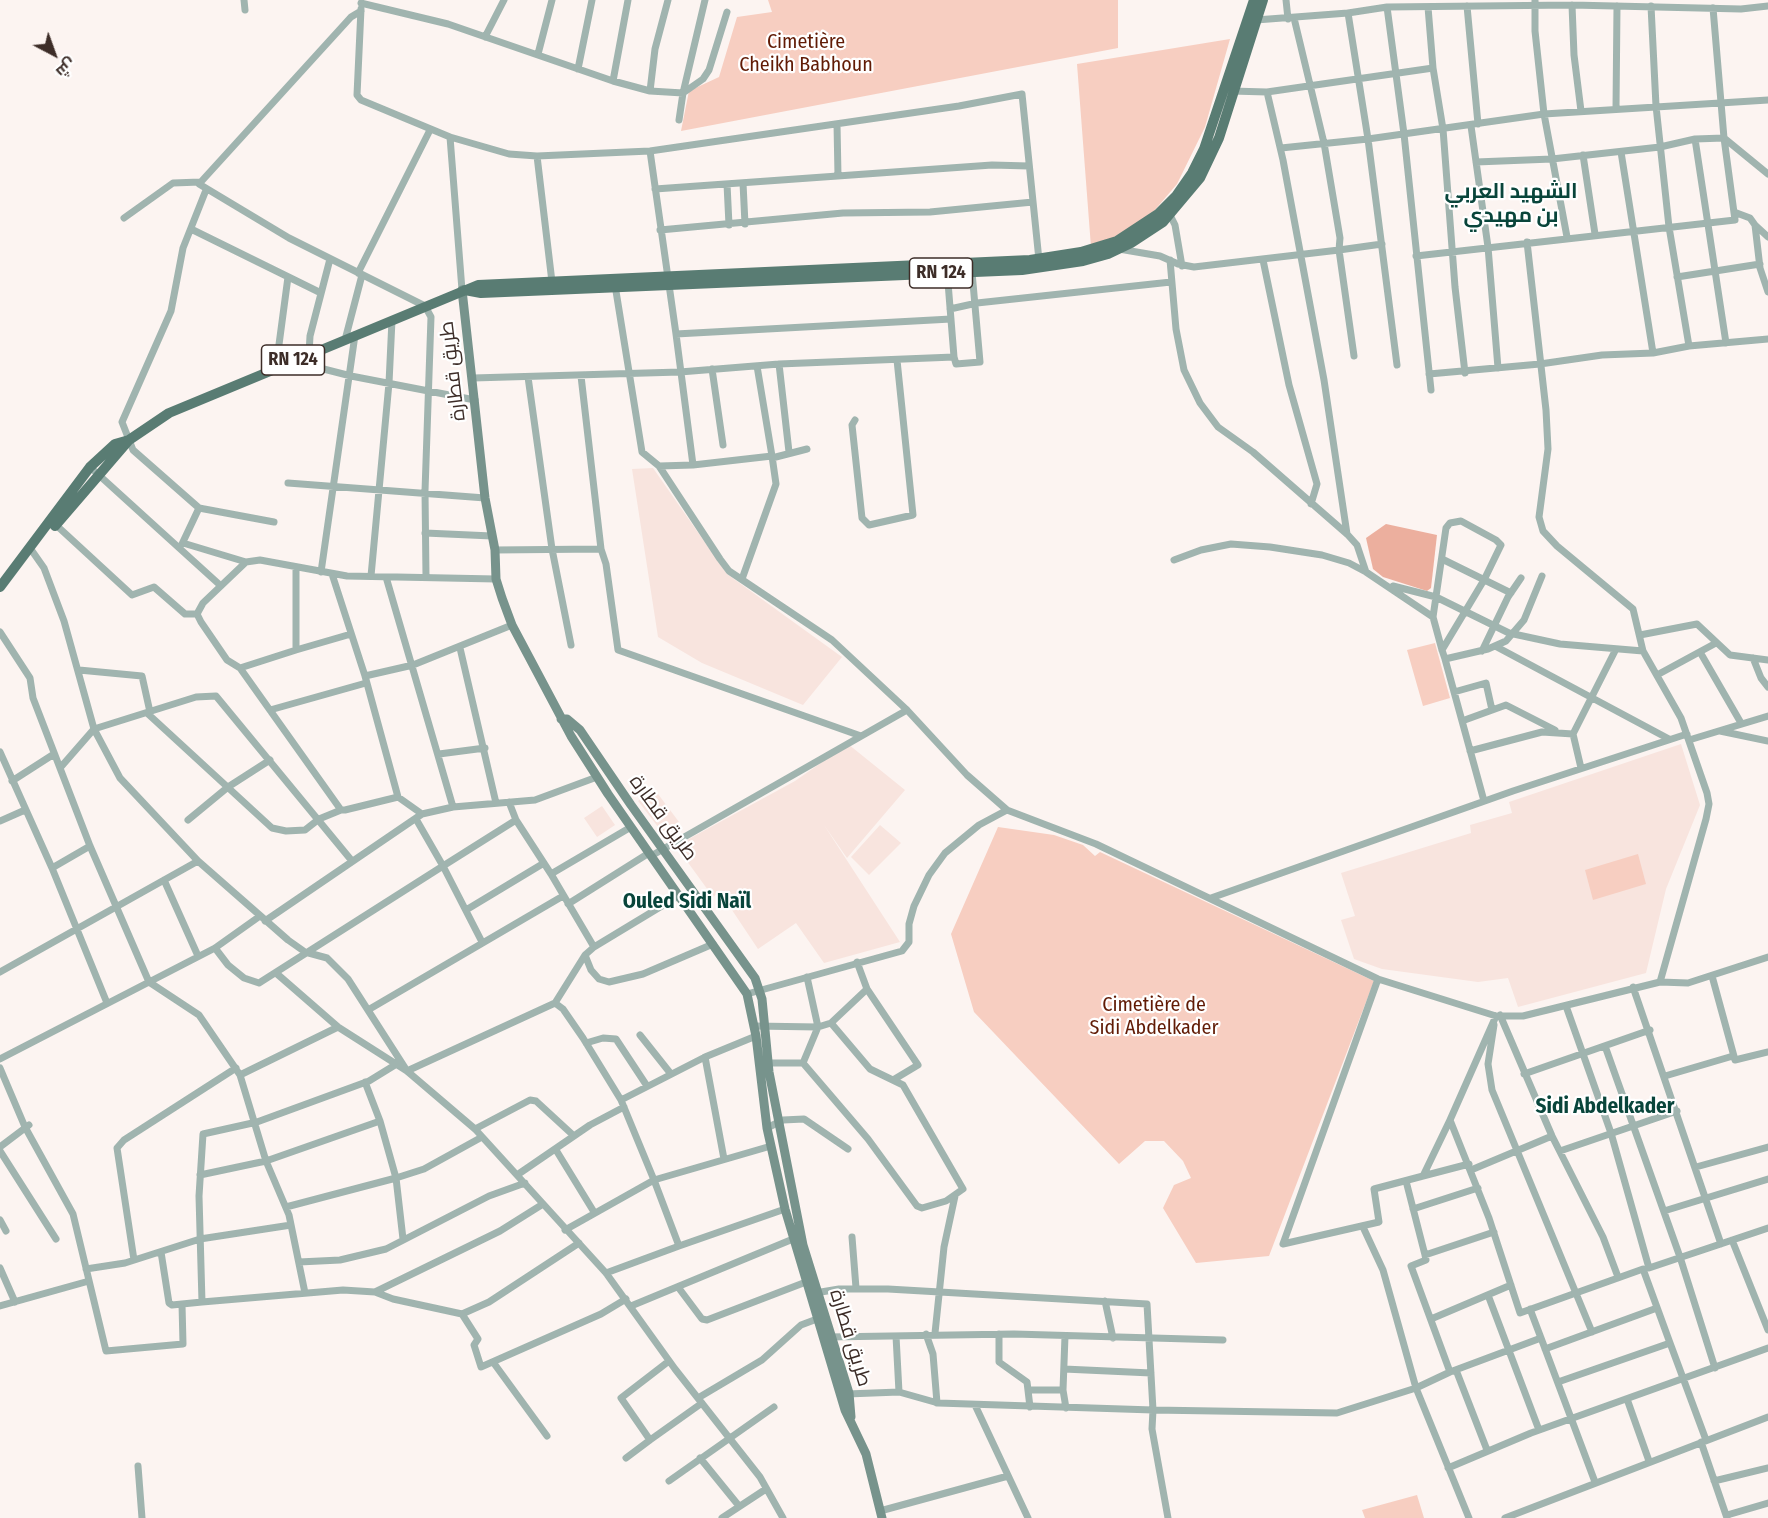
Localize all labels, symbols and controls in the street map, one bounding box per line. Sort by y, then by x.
north arrow [24,24,84,84]
park label: Cimetière Cheikh Babhoun [739,30,873,77]
text: ش [52,54,80,82]
district label: الشهيد العربي بن مهيدي [1444,179,1578,229]
road number: RN 124 [910,258,972,288]
street label: طريق قطارة [435,320,471,422]
road number: RN 124 [262,345,324,375]
street label: طريق قطارة [624,770,702,866]
district label: Ouled Sidi Naïl [623,889,751,915]
park label: Cimetière de Sidi Abdelkader [1090,993,1218,1040]
district label: Sidi Abdelkader [1536,1094,1674,1120]
street label: طريق قطارة [824,1287,876,1389]

